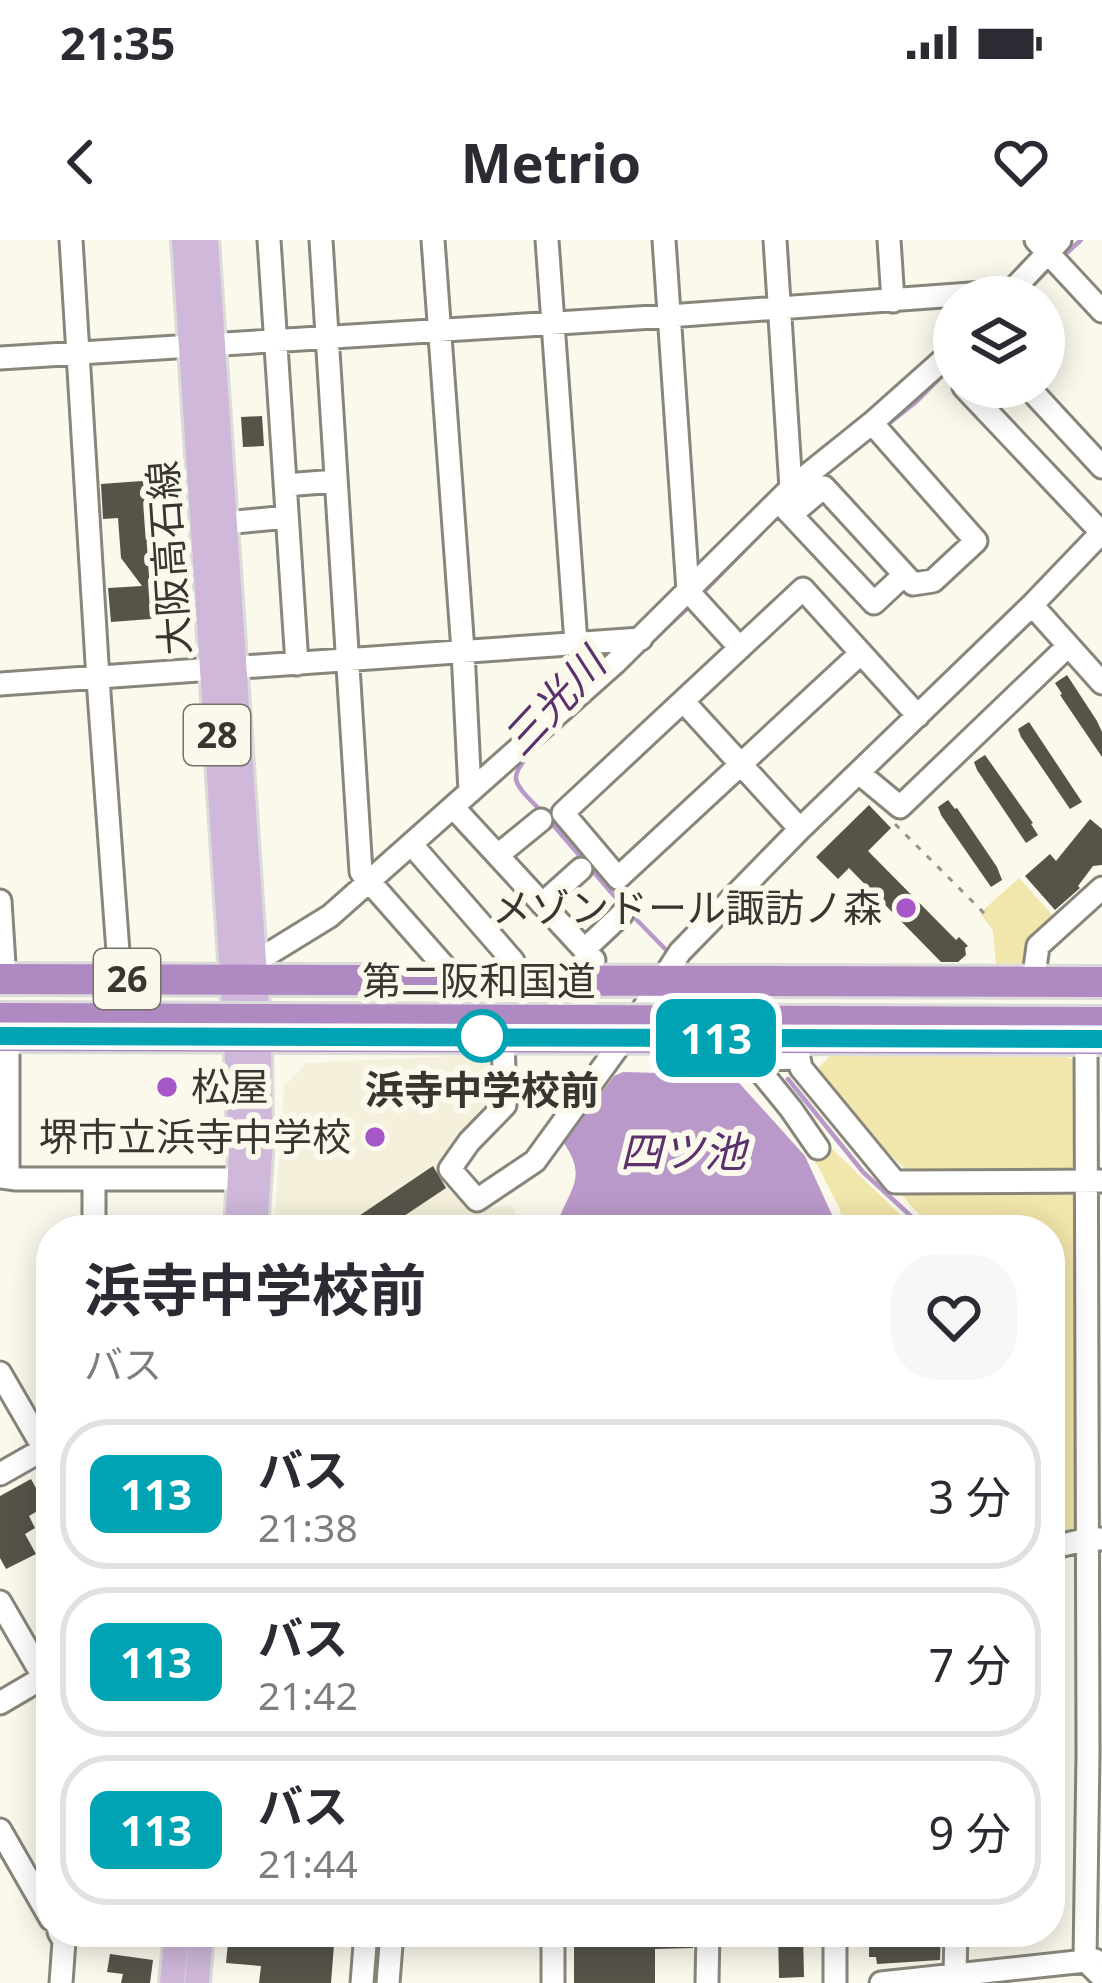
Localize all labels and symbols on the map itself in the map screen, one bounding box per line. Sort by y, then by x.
street label: 大阪高石線 [134,459,201,657]
water label: 三光川 [489,633,619,766]
road number: 28 [184,705,250,765]
place label: メゾンドール諏訪ノ森 [492,880,882,933]
marker: メゾンドール諏訪ノ森 [893,895,919,921]
road number: 26 [94,949,160,1009]
street label: 第二阪和国道 [362,953,596,1006]
line badge: 113 [647,999,785,1077]
marker: 浜寺中学校前 [457,1011,507,1061]
place label: 松屋 [191,1059,269,1112]
place label: 浜寺中学校前 [365,1062,599,1115]
marker: 松屋 [154,1074,180,1100]
place label: 堺市立浜寺中学校 [39,1109,351,1162]
water label: 四ツ池 [620,1122,750,1179]
marker: 堺市立浜寺中学校 [362,1124,388,1150]

